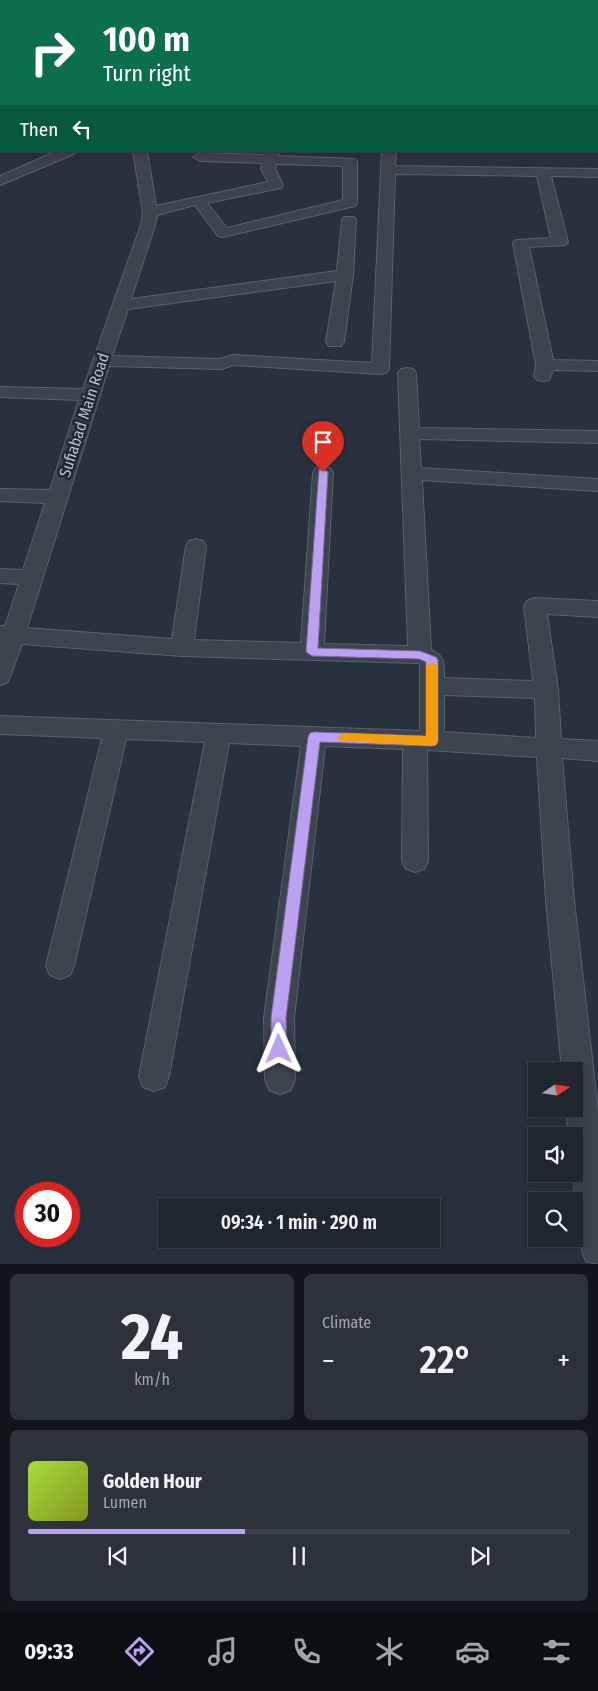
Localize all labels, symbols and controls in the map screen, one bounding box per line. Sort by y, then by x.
text: 100 m [103,18,190,60]
icon: right [20,20,85,85]
text: Turn right [103,60,191,87]
icon: left [68,115,96,143]
text: Then [20,118,58,141]
street label: Sufiabad Main Road [55,350,113,480]
pin [302,421,344,472]
icon: arrive [309,428,337,456]
position arrow [252,1022,304,1074]
north arrow [528,1062,582,1118]
map controls [528,1062,583,1247]
button: sound [528,1127,583,1182]
speed limit sign: 30 [15,1182,80,1247]
button: search [528,1192,583,1247]
text: 09:34 · 1 min · 290 m [221,1211,377,1234]
text: 24 [121,1298,183,1376]
text: Climate [322,1313,371,1332]
text: 22° [420,1337,472,1383]
text: − [322,1344,335,1377]
text: + [557,1344,570,1377]
text: km/h [134,1370,170,1389]
text: Golden Hour [103,1470,202,1493]
text: Lumen [103,1493,147,1512]
icon: previous [104,1542,132,1570]
icon: pause [285,1542,313,1570]
icon: next [466,1542,494,1570]
icon: directions [122,1634,157,1669]
icon: music [205,1634,240,1669]
icon: phone [289,1634,324,1669]
icon: climate [372,1634,407,1669]
icon: car [455,1634,490,1669]
icon: filters [539,1634,574,1669]
text: 09:33 [24,1638,74,1665]

